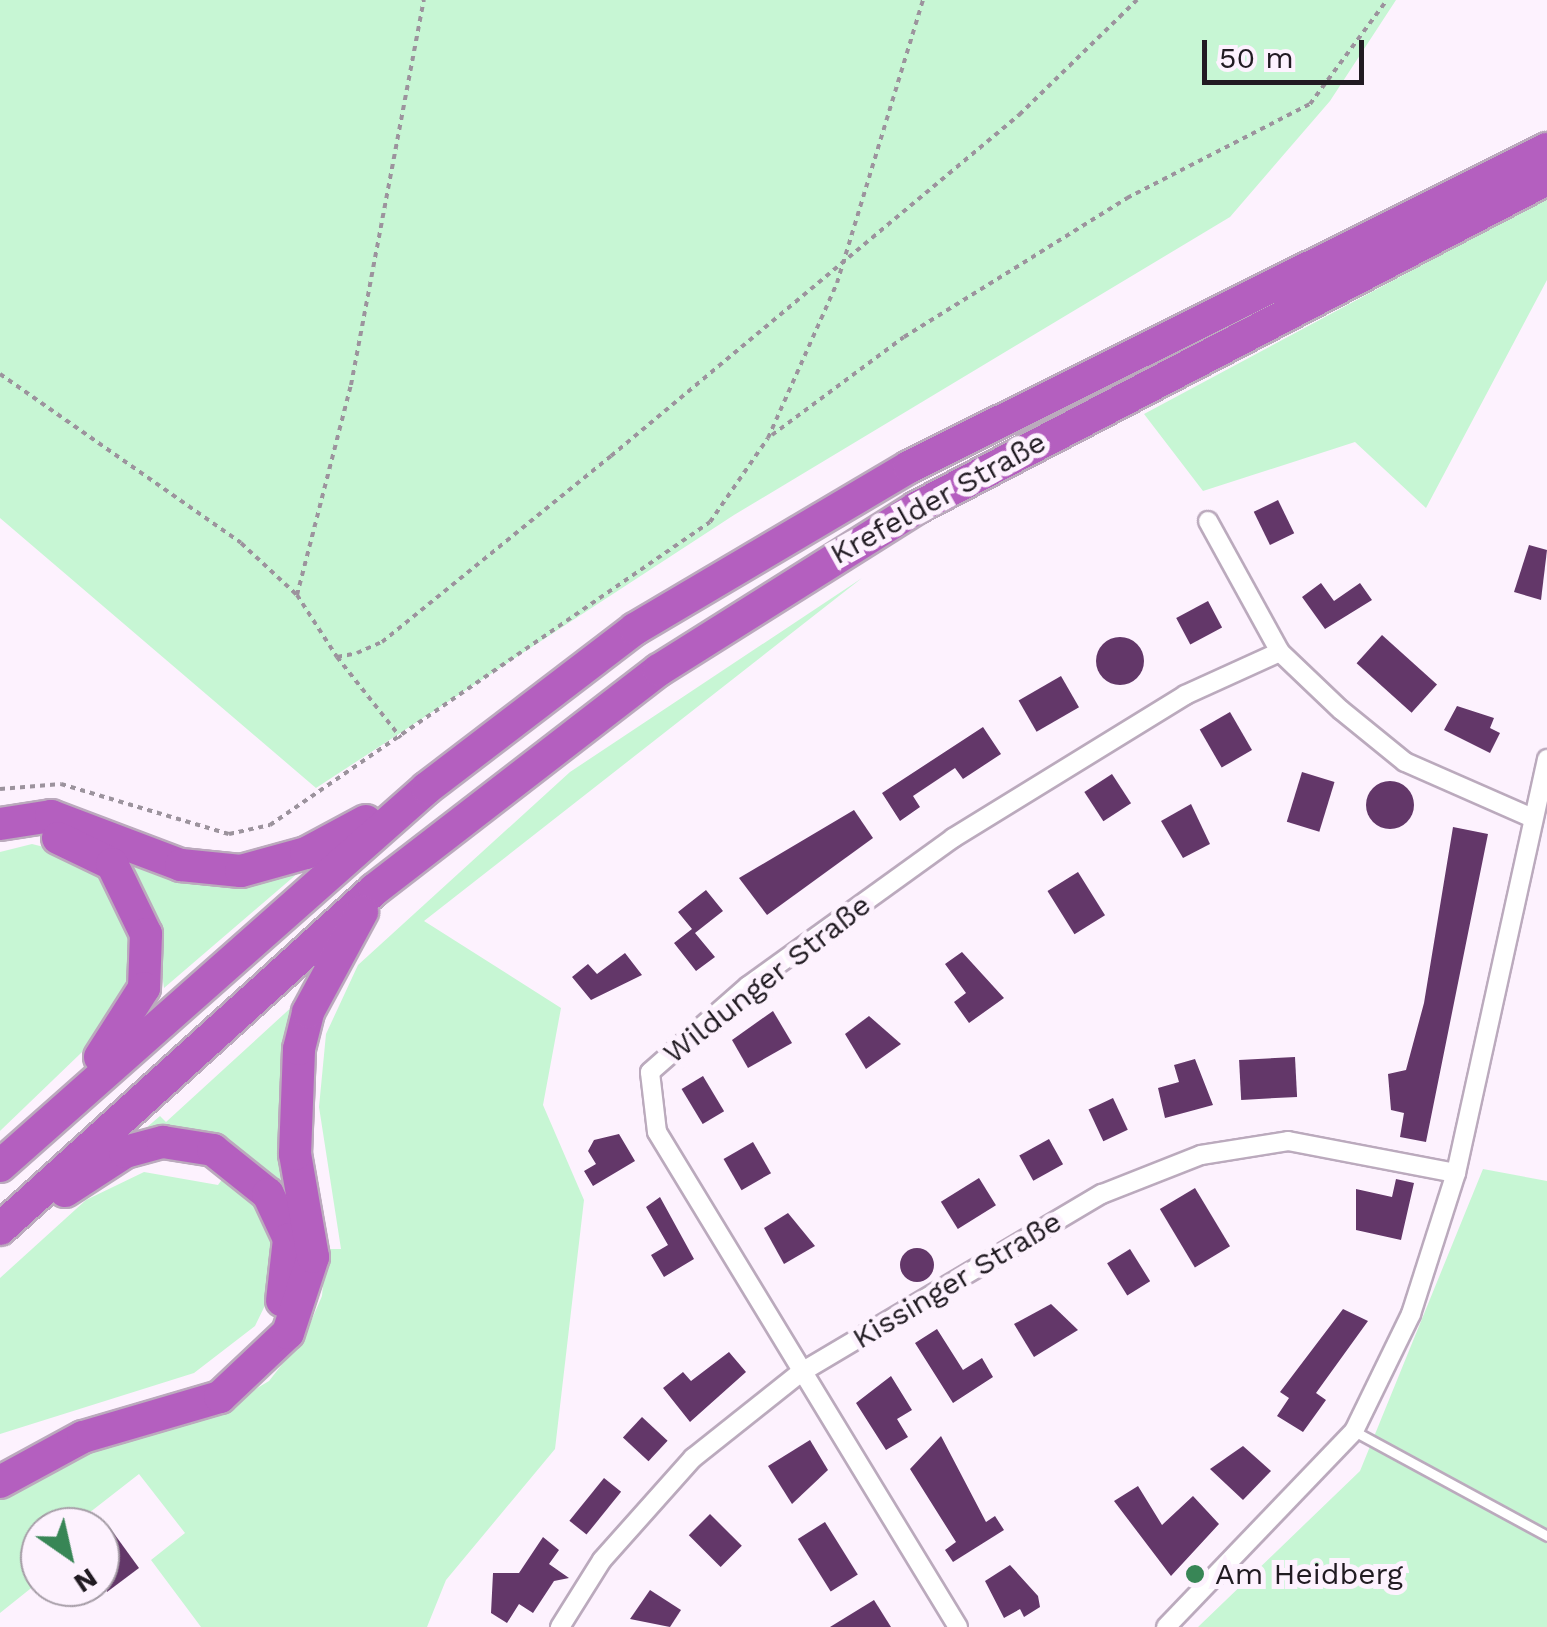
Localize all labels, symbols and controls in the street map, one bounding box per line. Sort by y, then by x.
scale bar [1207,20,1370,82]
text: 50 m [1219,40,1294,75]
street label: Krefelder Straße [824,424,1052,572]
street label: Wildunger Straße [656,887,878,1071]
street label: Kissinger Straße [846,1203,1068,1357]
north arrow [20,1507,120,1607]
place label: Am Heidberg [1215,1556,1403,1592]
text: N [68,1561,104,1600]
marker: Am Heidberg [1184,1563,1206,1585]

